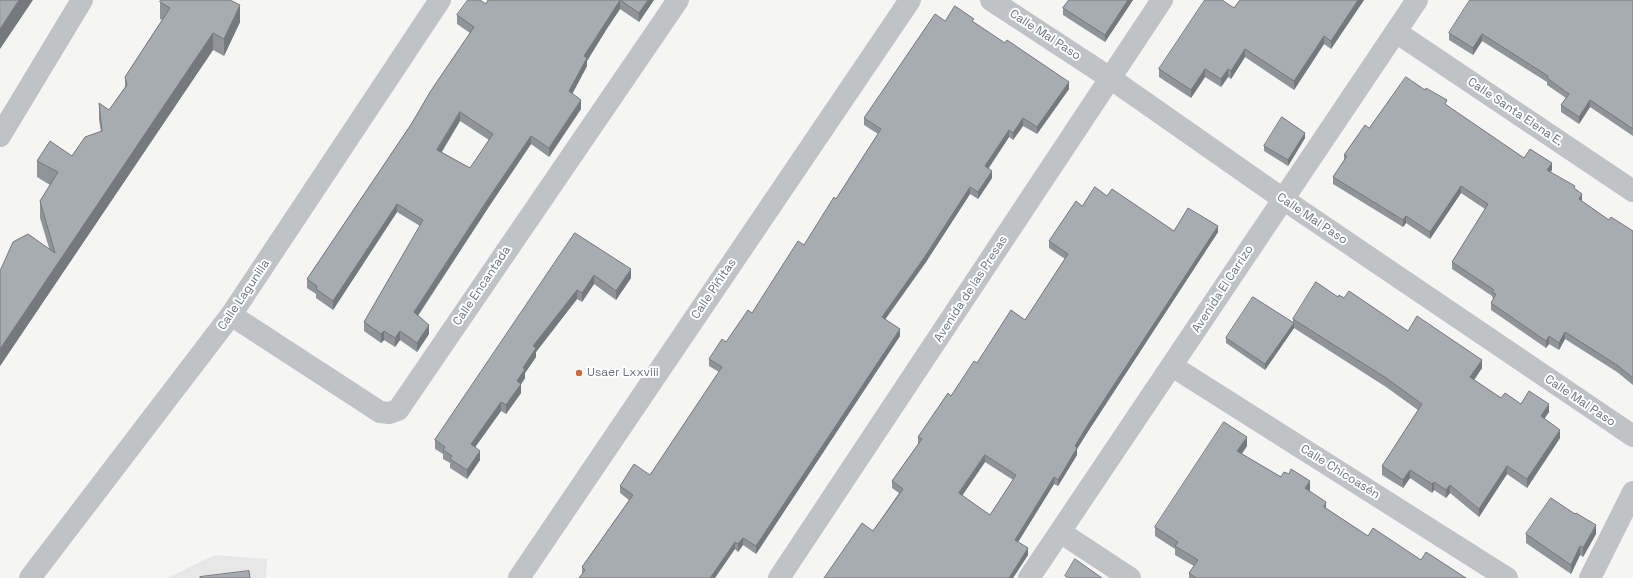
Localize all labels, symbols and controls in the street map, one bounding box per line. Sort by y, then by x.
street label: Calle Mal Paso [1007,7,1083,63]
street label: Calle Santa Elena E. [1465,75,1565,149]
street label: Calle Mal Paso [1274,190,1350,248]
street label: Avenida de las Presas [931,233,1011,345]
street label: Calle Encantada [450,243,514,329]
street label: Avenida El Carrizo [1189,243,1257,335]
street label: Calle Piñitas [689,256,739,322]
street label: Calle Lagunilla [215,257,273,333]
place label: Usaer Lxxviii [587,366,659,380]
marker: Usaer Lxxviii [574,368,584,378]
street label: Calle Mal Paso [1542,372,1618,430]
street label: Calle Chicoasén [1298,442,1382,502]

